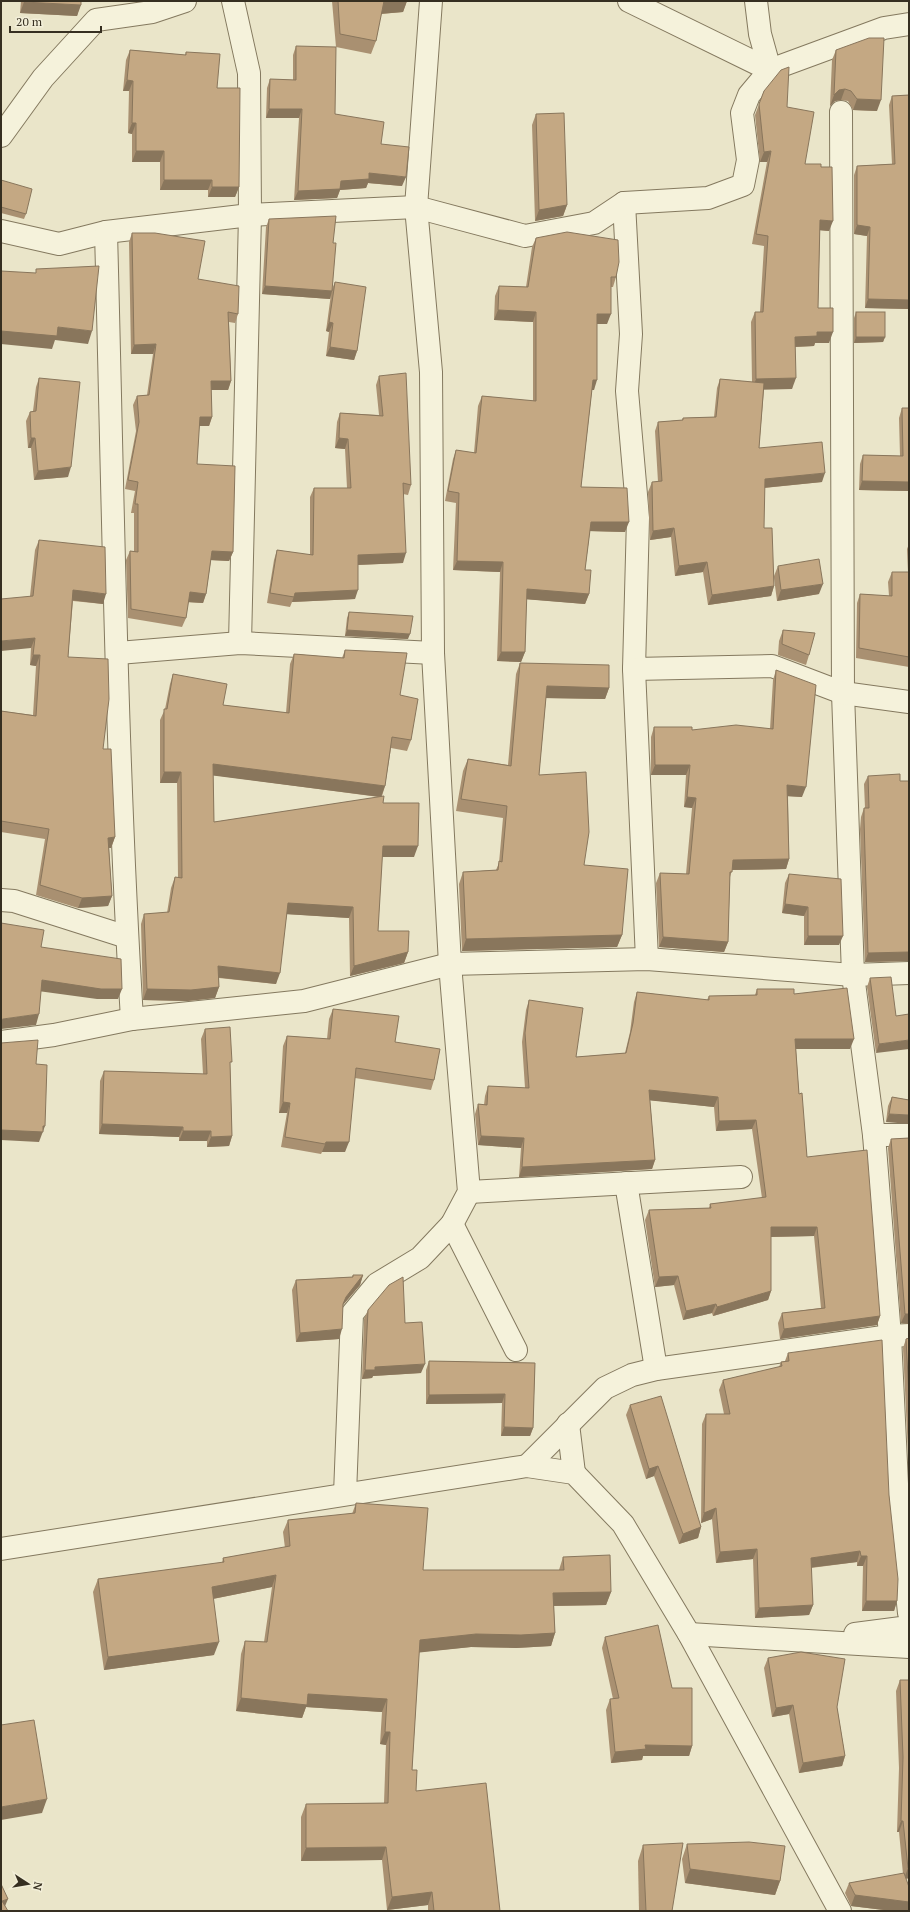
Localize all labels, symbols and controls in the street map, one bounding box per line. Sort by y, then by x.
scale bar [10,8,101,34]
text: 20 m [16,14,43,29]
north arrow [8,1864,48,1904]
text: N [30,1881,45,1892]

